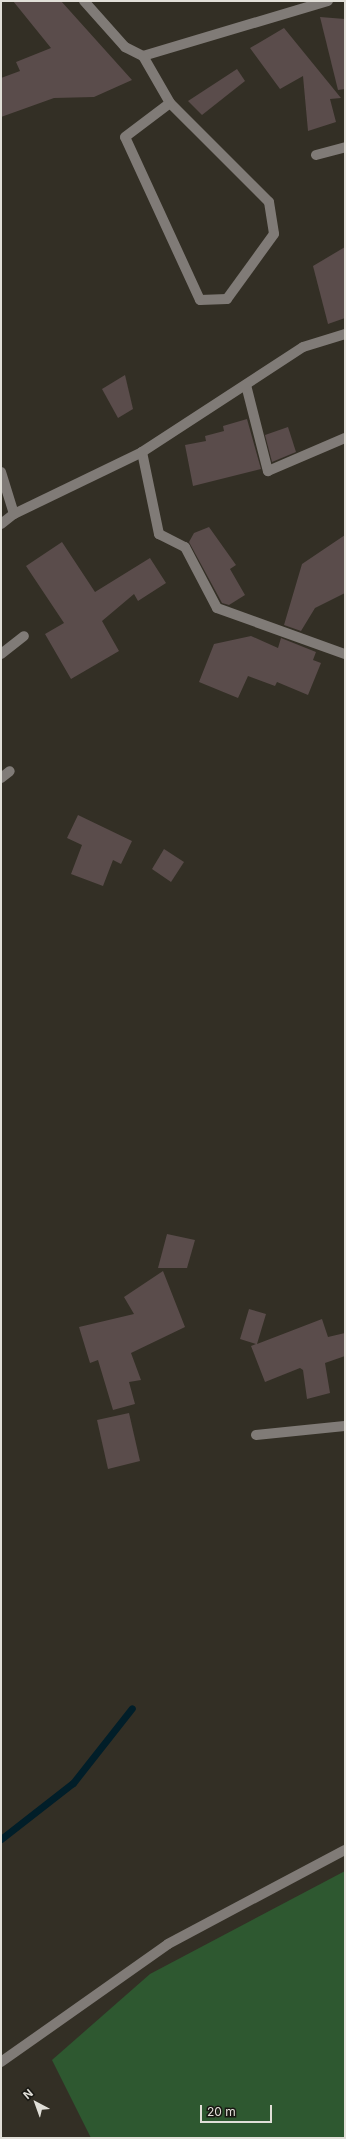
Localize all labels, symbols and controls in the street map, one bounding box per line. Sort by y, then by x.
north arrow [16,2083,56,2123]
text: N [20,2086,36,2102]
scale bar [202,2097,274,2123]
text: 20 m [207,2104,236,2119]

